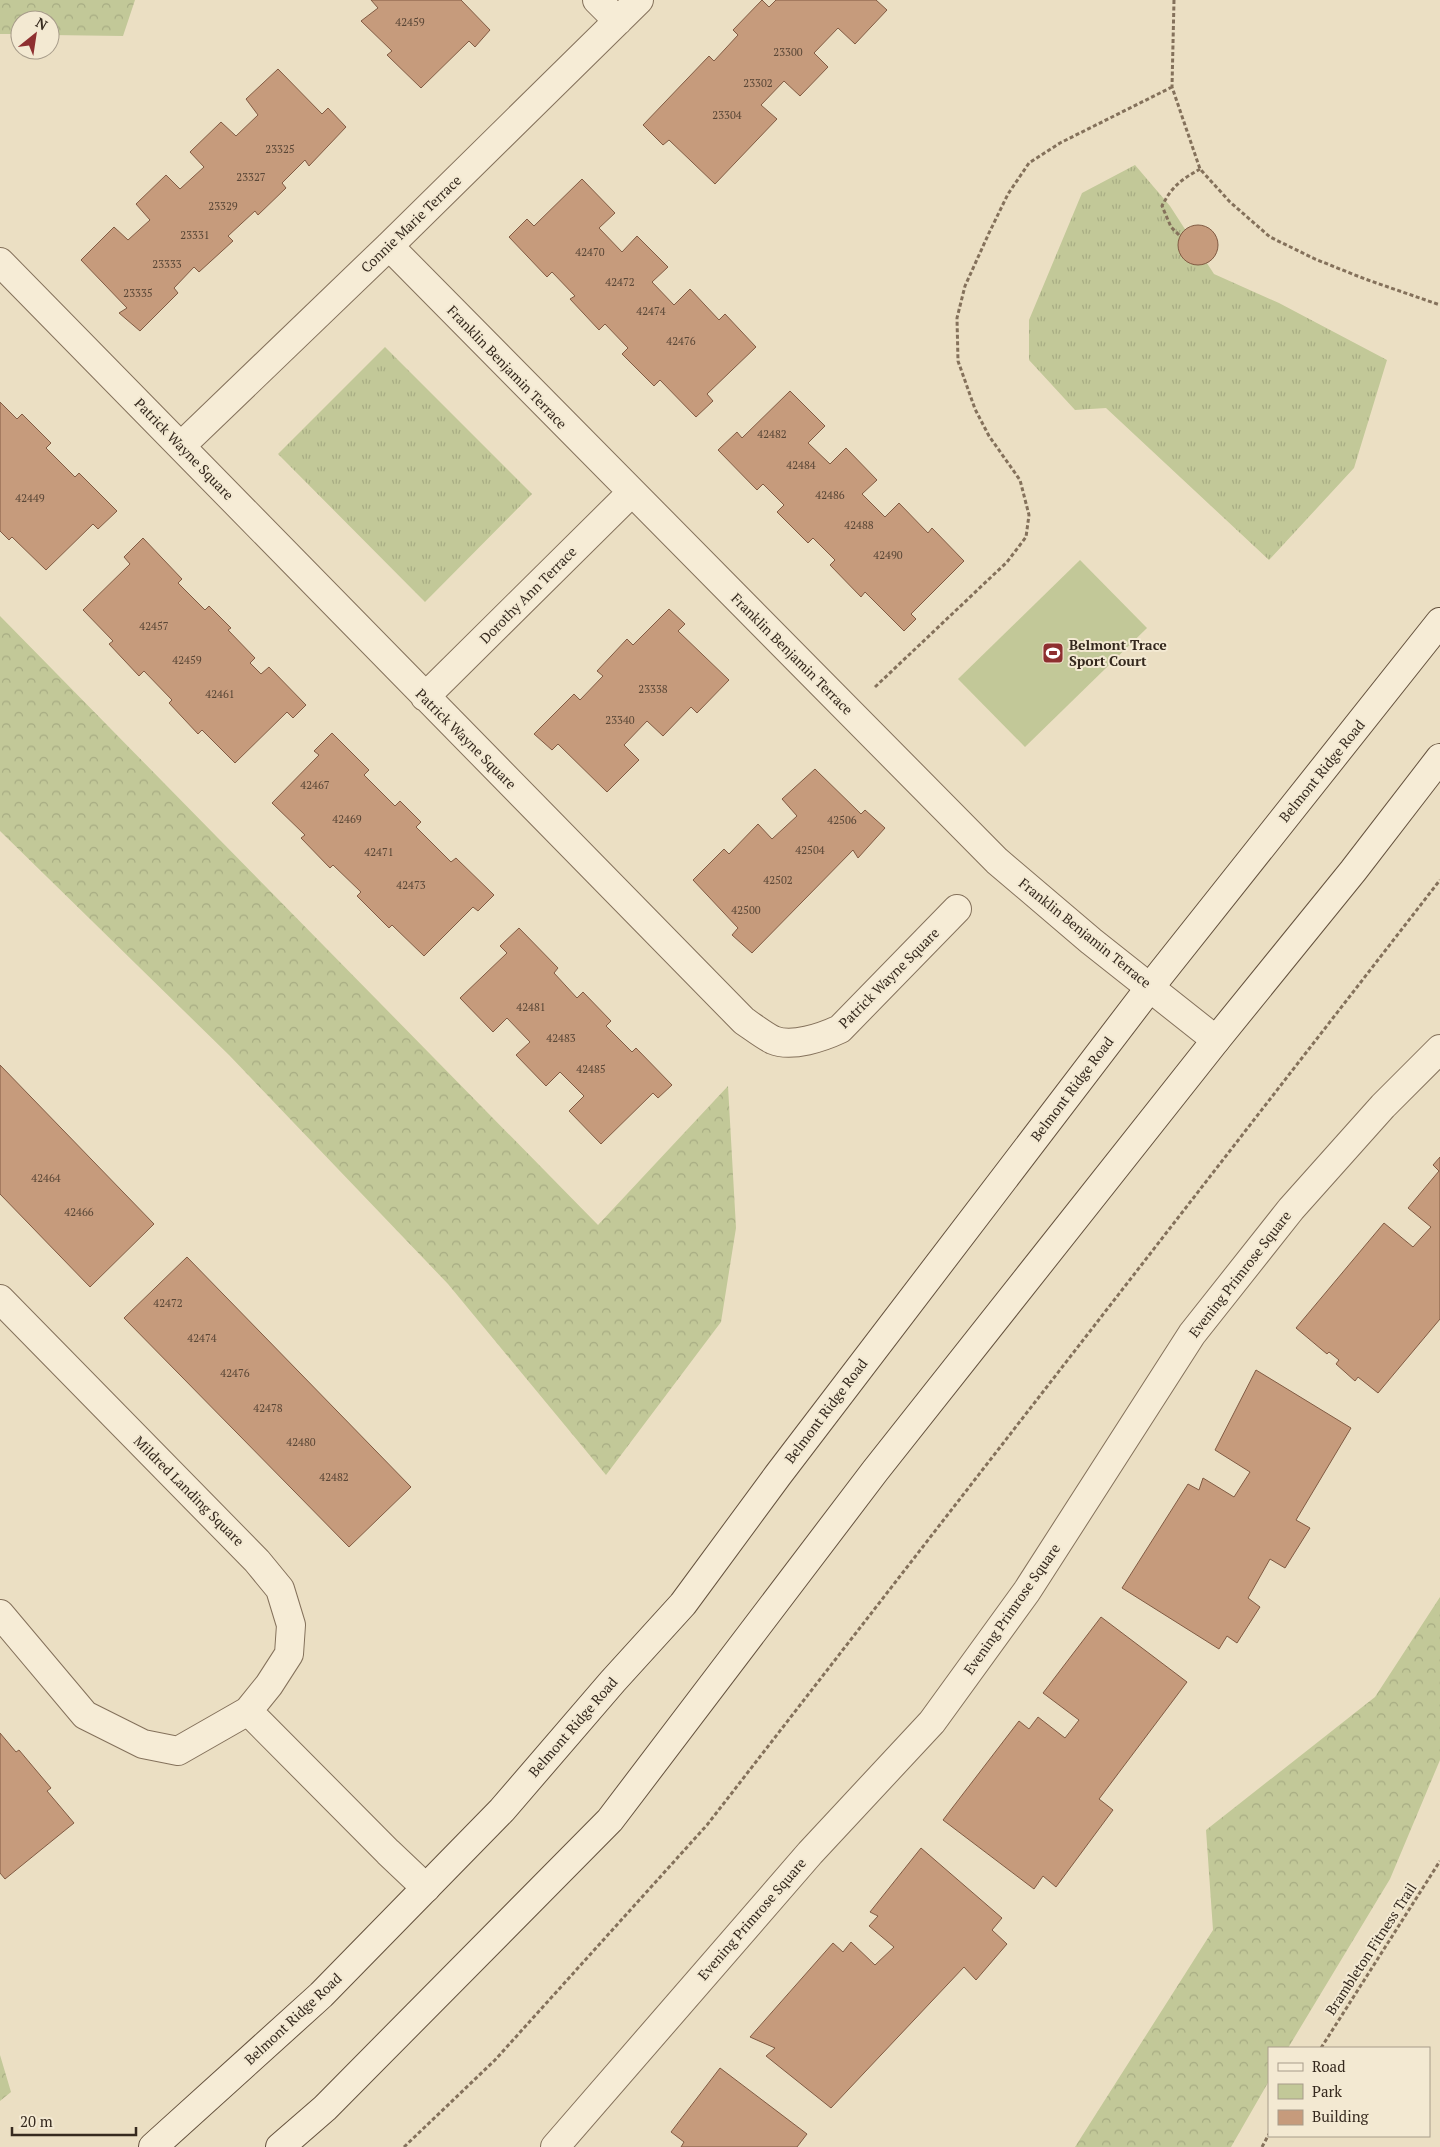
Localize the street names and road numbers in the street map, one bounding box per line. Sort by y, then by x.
street label: Connie Marie Terrace [356,171,465,277]
street label: Franklin Benjamin Terrace [443,301,571,433]
street label: Patrick Wayne Square [131,393,238,504]
street label: Dorothy Ann Terrace [475,542,580,647]
street label: Franklin Benjamin Terrace [727,589,857,719]
street label: Patrick Wayne Square [412,684,521,793]
street label: Belmont Ridge Road [1274,715,1369,826]
street label: Franklin Benjamin Terrace [1015,873,1155,992]
street label: Patrick Wayne Square [834,923,943,1032]
street label: Belmont Ridge Road [1026,1032,1117,1145]
street label: Evening Primrose Square [1184,1206,1295,1341]
street label: Belmont Ridge Road [780,1354,871,1467]
street label: Mildred Landing Square [130,1431,249,1550]
street label: Evening Primrose Square [959,1539,1064,1678]
street label: Belmont Ridge Road [524,1673,621,1781]
street label: Evening Primrose Square [693,1854,810,1984]
street label: Brambleton Fitness Trail [1321,1879,1420,2018]
street label: Belmont Ridge Road [240,1968,346,2069]

